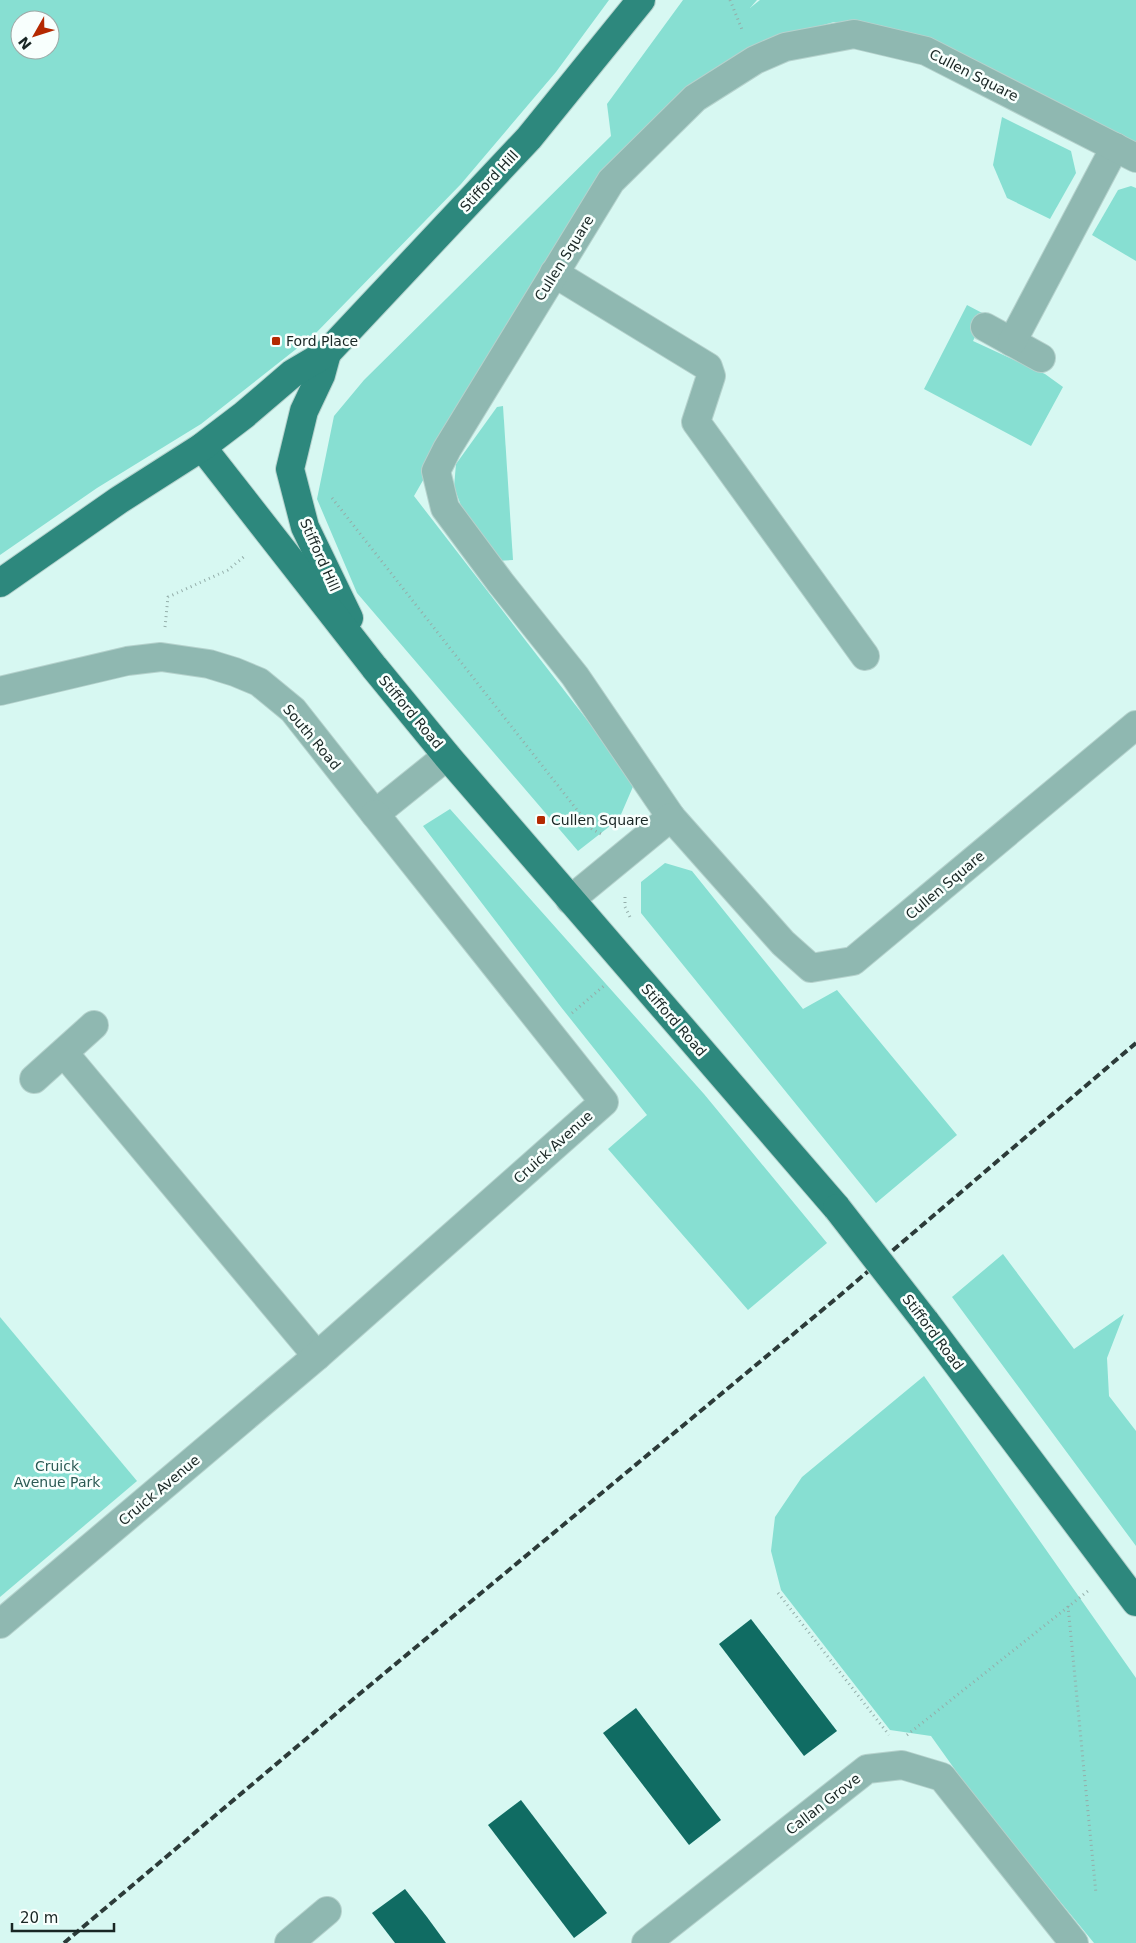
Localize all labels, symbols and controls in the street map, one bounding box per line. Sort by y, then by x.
north arrow [10,10,60,60]
text: N [15,34,35,53]
street label: Cullen Square [927,46,1021,104]
street label: Stifford Hill [457,147,521,215]
street label: Cullen Square [531,212,597,304]
place label: Ford Place [286,333,358,349]
marker: Ford Place [270,335,282,347]
street label: Stifford Hill [297,516,343,594]
street label: Stifford Road [376,672,446,752]
street label: South Road [280,701,344,773]
place label: Cullen Square [551,812,649,828]
marker: Cullen Square [535,814,547,826]
street label: Cullen Square [902,847,988,923]
street label: Stifford Road [638,981,710,1059]
street label: Cruick Avenue [510,1107,596,1187]
street label: Stifford Road [899,1291,967,1373]
street label: Cruick Avenue [115,1452,203,1528]
park label: Cruick Avenue Park [14,1458,101,1490]
street label: Callan Grove [783,1770,863,1838]
scale bar [12,1900,115,1932]
text: 20 m [20,1909,58,1927]

